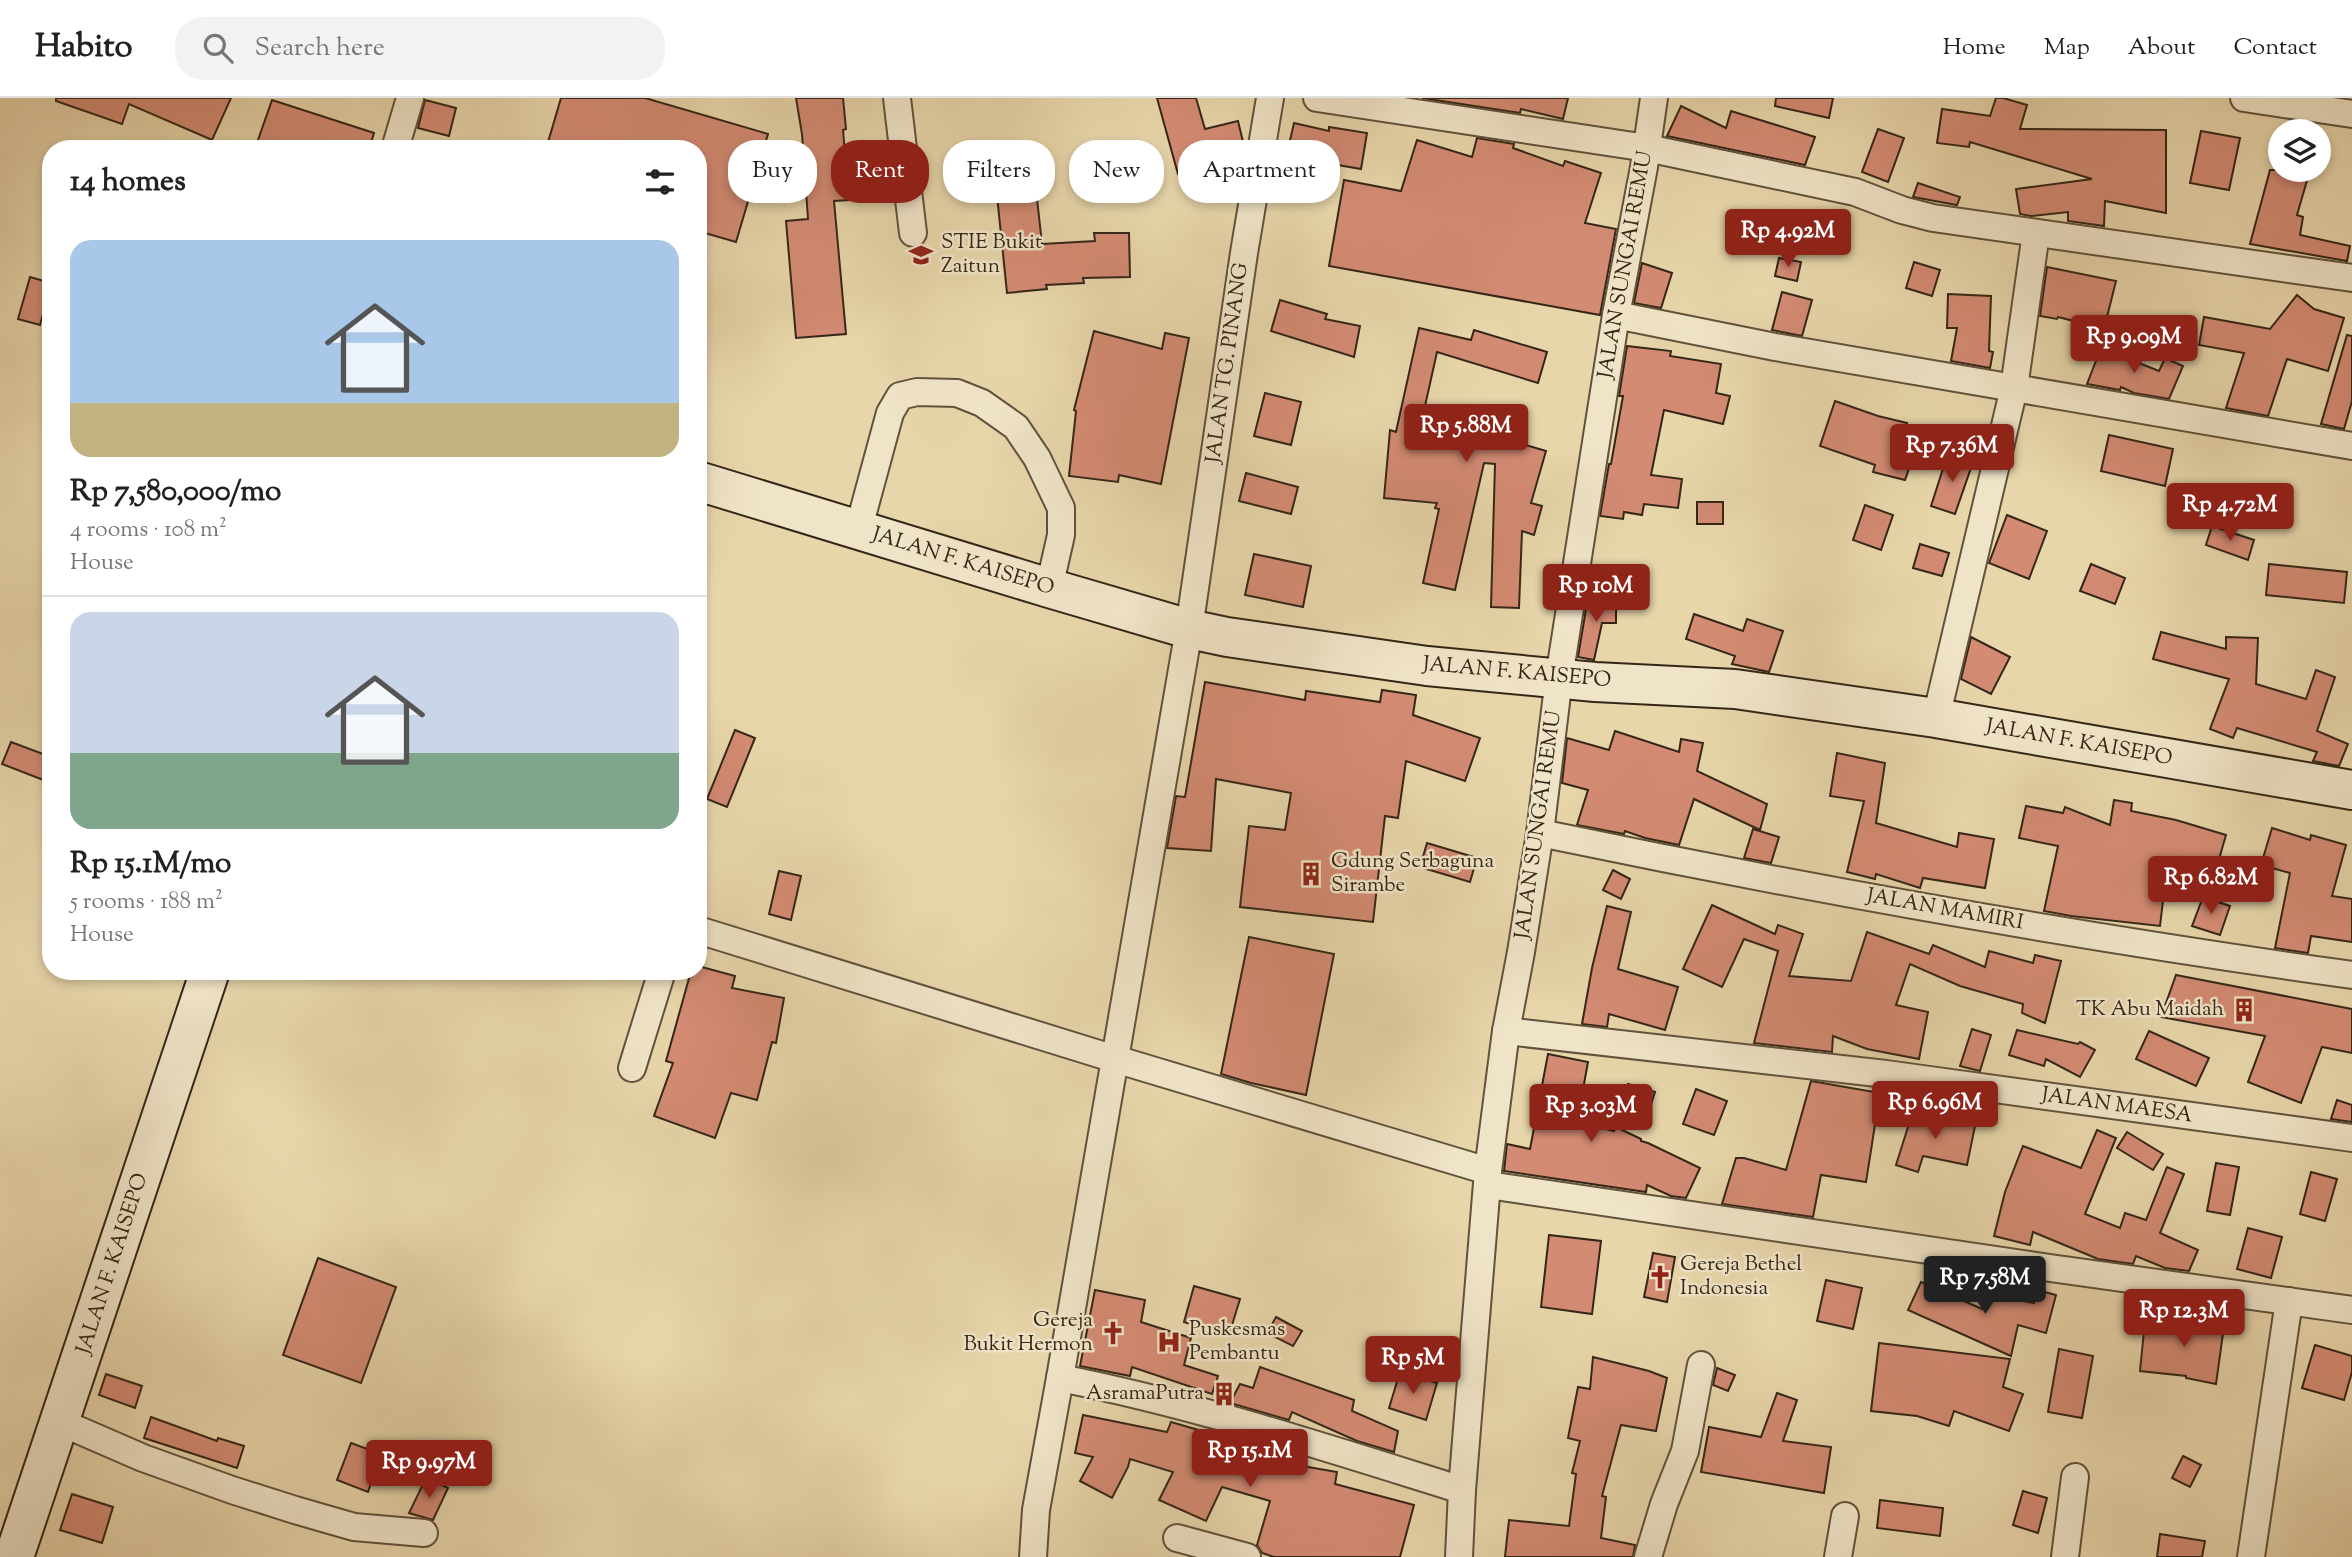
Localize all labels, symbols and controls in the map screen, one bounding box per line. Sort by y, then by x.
search box [175,17,665,80]
text: Habito [35,24,133,72]
icon: search [199,29,237,67]
text: Search here [255,30,385,67]
text: Home [1943,31,2006,65]
text: Map [2044,31,2090,65]
text: About [2128,31,2195,65]
text: Contact [2233,31,2317,65]
map controls [2268,119,2331,182]
button: layers [2268,119,2331,182]
chip: Buy [728,140,817,203]
chip: Rent [831,140,929,203]
chip: Filters [943,140,1055,203]
chip: New [1069,140,1164,203]
chip: Apartment [1178,140,1340,203]
street label: JALAN SUNGAI REMU [1591,149,1661,382]
text: 14 homes [70,161,186,204]
icon: filters [641,163,679,201]
pin: Rp 4.92M [1716,209,1860,269]
text: Rp 4.92M [1741,215,1835,248]
place label: STIE Bukit Zaitun [941,228,1042,282]
school or university icon: STIE Bukit Zaitun [907,241,935,269]
street label: JALAN TG. PINANG [1199,261,1257,466]
icon: home [312,285,438,411]
pin: Rp 9.09M [2062,316,2206,375]
text: Rp 9.09M [2087,321,2181,354]
pin: Rp 5.88M [1394,404,1538,464]
text: Rp 5.88M [1420,410,1512,443]
pin: Rp 7.36M [1880,424,2024,484]
text: Rp 7.36M [1906,430,1998,463]
text: Rp 7,580,000/mo [70,471,281,514]
pin: Rp 4.72M [2158,484,2302,543]
text: Rp 4.72M [2183,489,2277,522]
text: 4 rooms · 108 m² [70,514,227,547]
street label: JALAN F. KAISEPO [867,520,1058,604]
text: House [70,547,134,580]
pin: Rp 10M [1539,564,1653,624]
text: Rp 10M [1559,570,1633,603]
street label: JALAN F. KAISEPO [1421,650,1612,696]
icon: home [312,657,438,783]
street label: JALAN SUNGAI REMU [1508,709,1570,942]
street label: JALAN F. KAISEPO [1982,712,2175,774]
text: Rp 15.1M/mo [70,843,231,886]
place label: Gdung Serbaguna Sirambe [1331,847,1494,901]
pin: Rp 6.82M [2139,856,2283,916]
building icon: Gdung Serbaguna Sirambe [1297,860,1325,888]
text: Rp 6.82M [2164,862,2258,895]
street label: JALAN MAMIRI [1863,881,2026,939]
text: 5 rooms · 188 m² [70,886,223,919]
text: House [70,919,134,952]
place label: TK Abu Maidah [2076,995,2224,1025]
building icon: TK Abu Maidah [2230,996,2258,1024]
street label: JALAN MAESA [2039,1080,2194,1131]
pin: Rp 6.96M [1863,1082,2007,1141]
pin: Rp 3.03M [1519,1084,1663,1144]
text: Rp 6.96M [1888,1087,1982,1120]
text: Rp 3.03M [1545,1090,1637,1123]
street label: JALAN F. KAISEPO [69,1170,156,1359]
place label: Gereja Bethel Indonesia [1680,1250,1802,1304]
pin: Rp 7.58M [1913,1256,2057,1316]
text: Rp 7.58M [1940,1262,2030,1295]
church icon: Gereja Bethel Indonesia [1646,1263,1674,1291]
pin: Rp 12.3M [2112,1290,2256,1349]
text: Rp 12.3M [2140,1295,2228,1328]
place label: Gereja Bukit Hermon [963,1306,1093,1360]
place label: Puskesmas Pembantu [1189,1315,1285,1369]
church icon: Gereja Bukit Hermon [1099,1319,1127,1347]
hospital icon: Puskesmas Pembantu [1155,1328,1183,1356]
pin: Rp 5M [1364,1336,1462,1396]
text: Rp 5M [1382,1342,1444,1375]
place label: AsramaPutra [1086,1379,1204,1409]
building icon: AsramaPutra [1210,1380,1238,1408]
pin: Rp 15.1M [1178,1430,1322,1489]
text: Rp 15.1M [1208,1435,1292,1468]
pin: Rp 9.97M [357,1440,501,1500]
text: Rp 9.97M [382,1446,476,1479]

